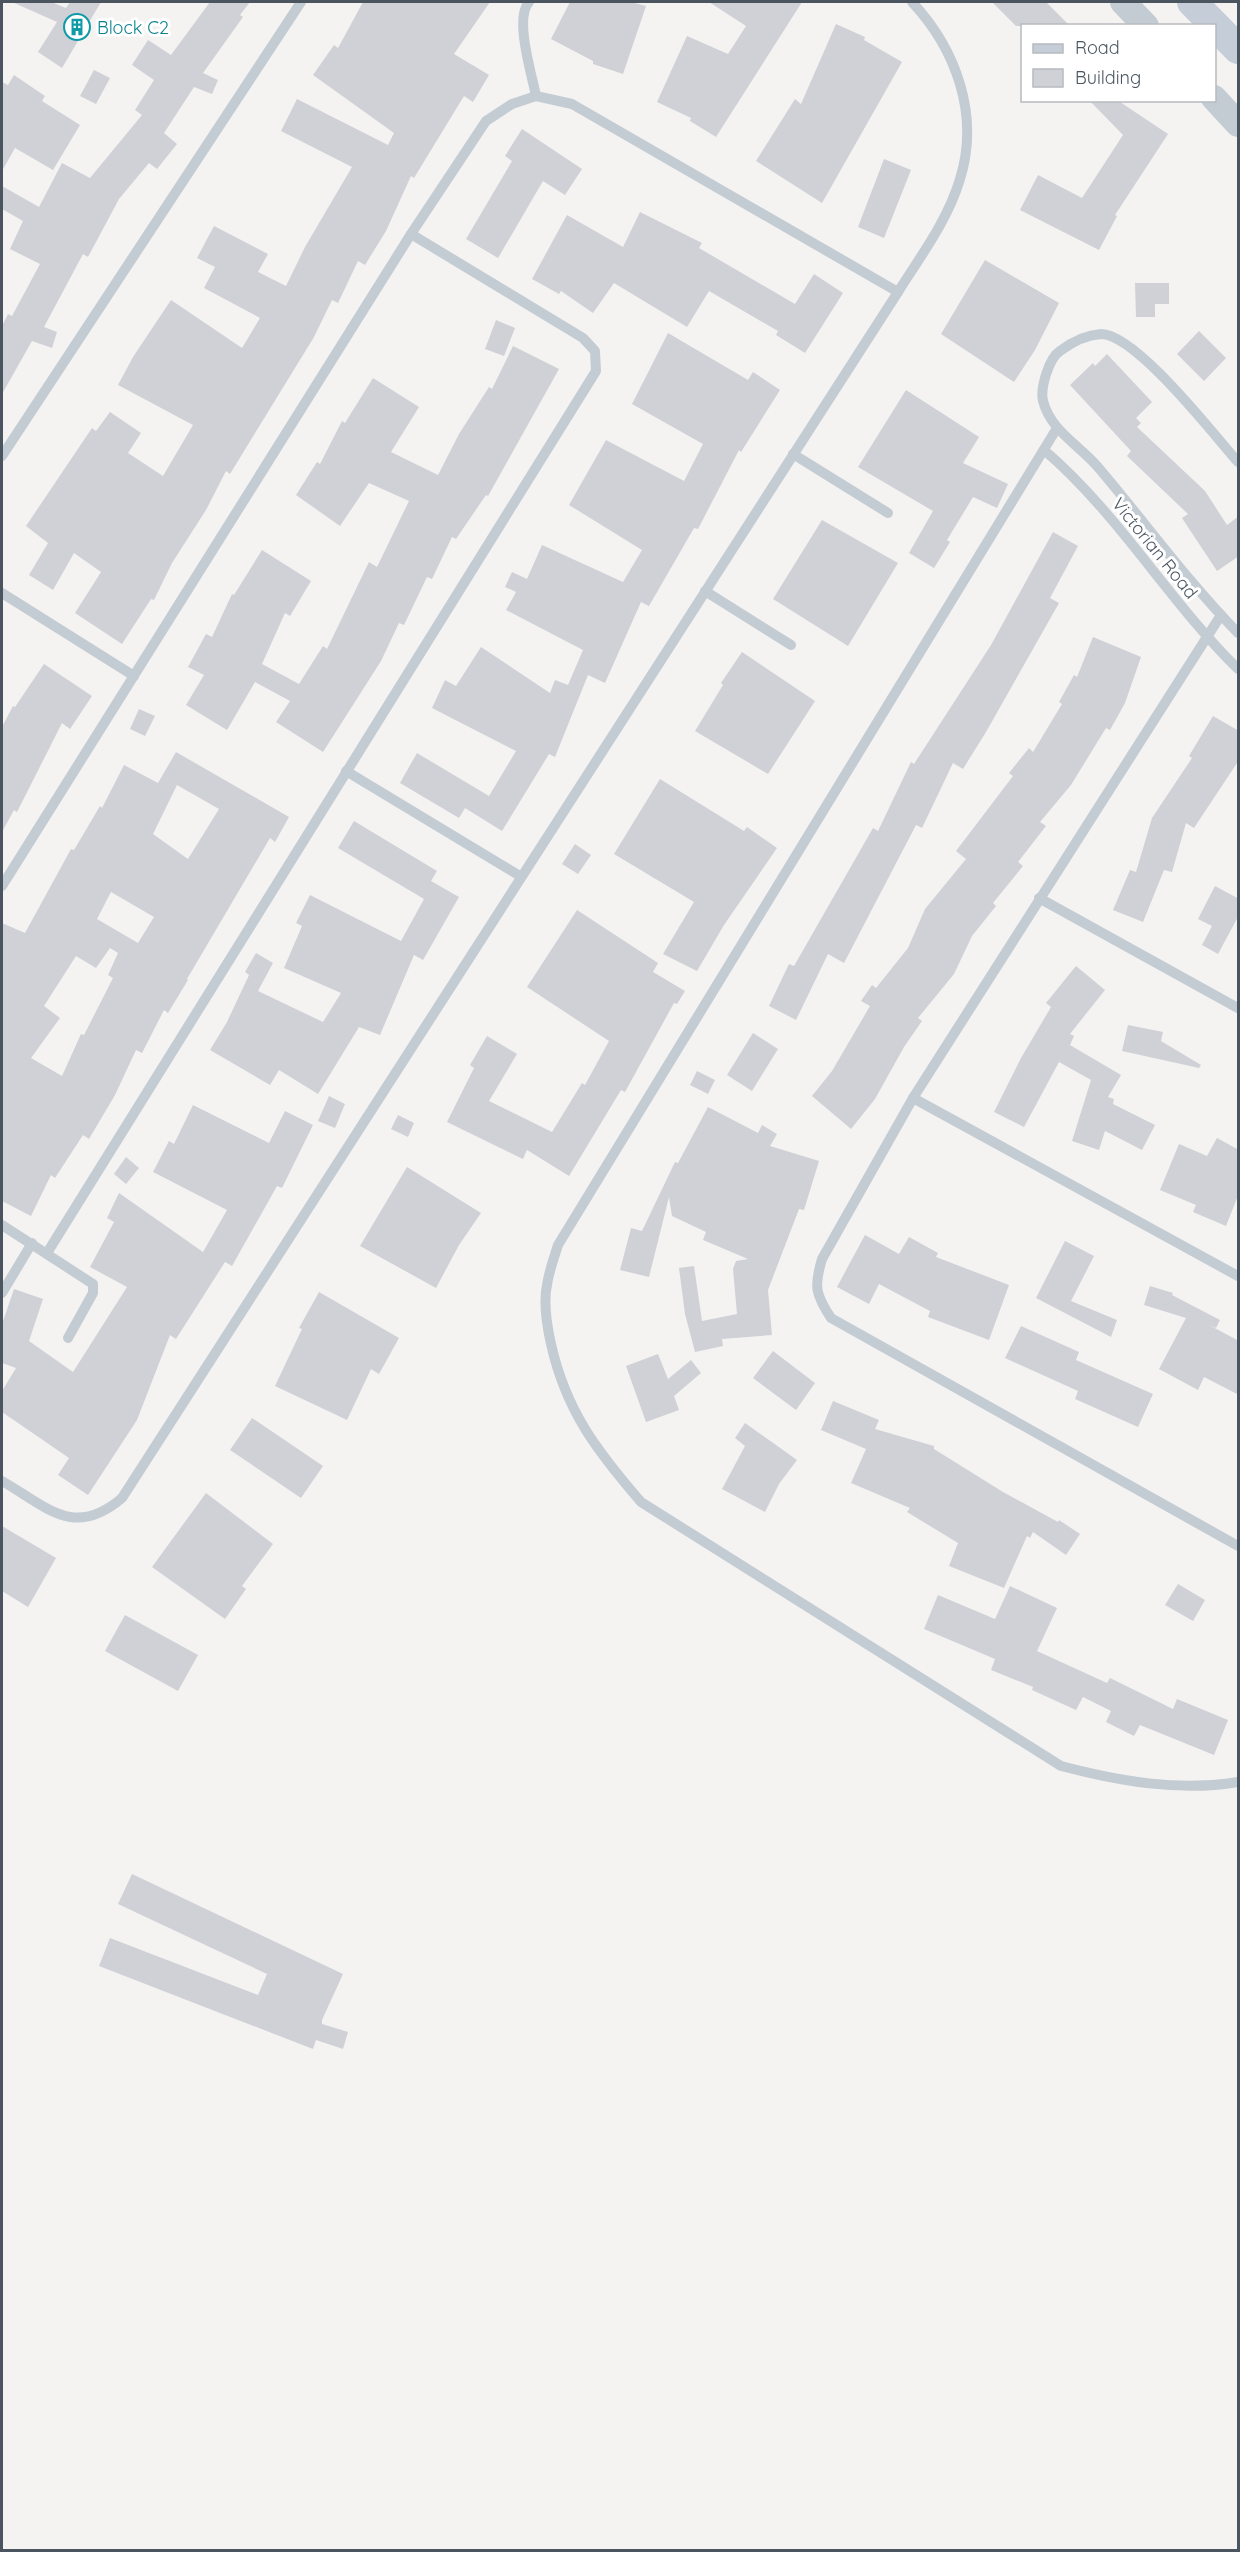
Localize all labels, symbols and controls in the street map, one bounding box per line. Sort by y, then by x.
building icon: Block C2 [62,12,92,42]
place label: Block C2 [97,16,169,39]
legend [1021,24,1216,102]
text: Road [1075,36,1120,59]
text: Building [1075,66,1141,89]
street label: Victorian Road [1107,493,1203,603]

